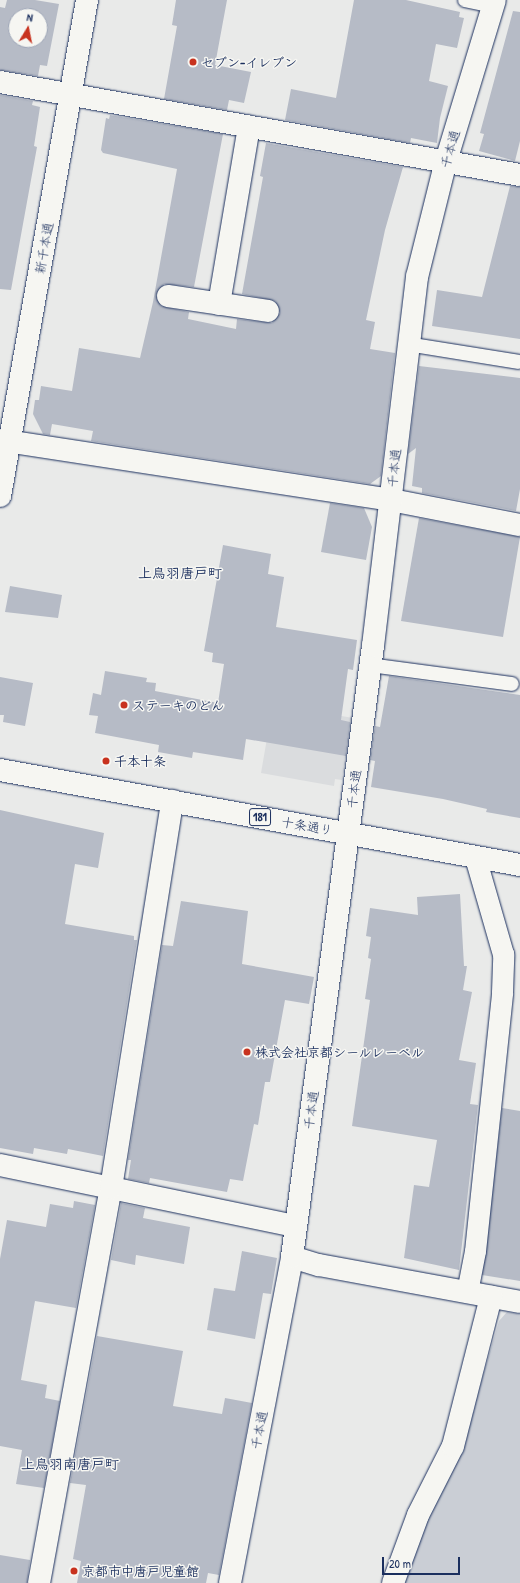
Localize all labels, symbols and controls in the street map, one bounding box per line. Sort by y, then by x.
north arrow [8,8,48,48]
text: N [26,10,34,25]
place label: セブン-イレブン [201,54,297,70]
marker: セブン-イレブン [188,57,198,67]
street label: 千本通 [437,128,463,170]
street label: 新千本通 [32,221,56,275]
street label: 千本通 [384,448,404,488]
district label: 上鳥羽唐戸町 [138,565,222,581]
place label: ステーキのどん [132,697,223,713]
marker: ステーキのどん [119,700,129,710]
place label: 千本十条 [114,753,166,769]
marker: 千本十条 [101,756,111,766]
street label: 千本通 [344,769,364,809]
road number: 181 [249,807,271,827]
street label: 十条通り [280,814,334,838]
place label: 株式会社京都シールレーベル [255,1044,425,1060]
marker: 株式会社京都シールレーベル [242,1047,252,1057]
street label: 千本通 [301,1090,321,1130]
street label: 千本通 [248,1409,270,1451]
district label: 上鳥羽南唐戸町 [21,1456,119,1472]
scale bar [384,1549,462,1575]
text: 20 m [389,1555,411,1572]
place label: 京都市中唐戸児童館 [82,1563,199,1579]
marker: 京都市中唐戸児童館 [69,1566,79,1576]

